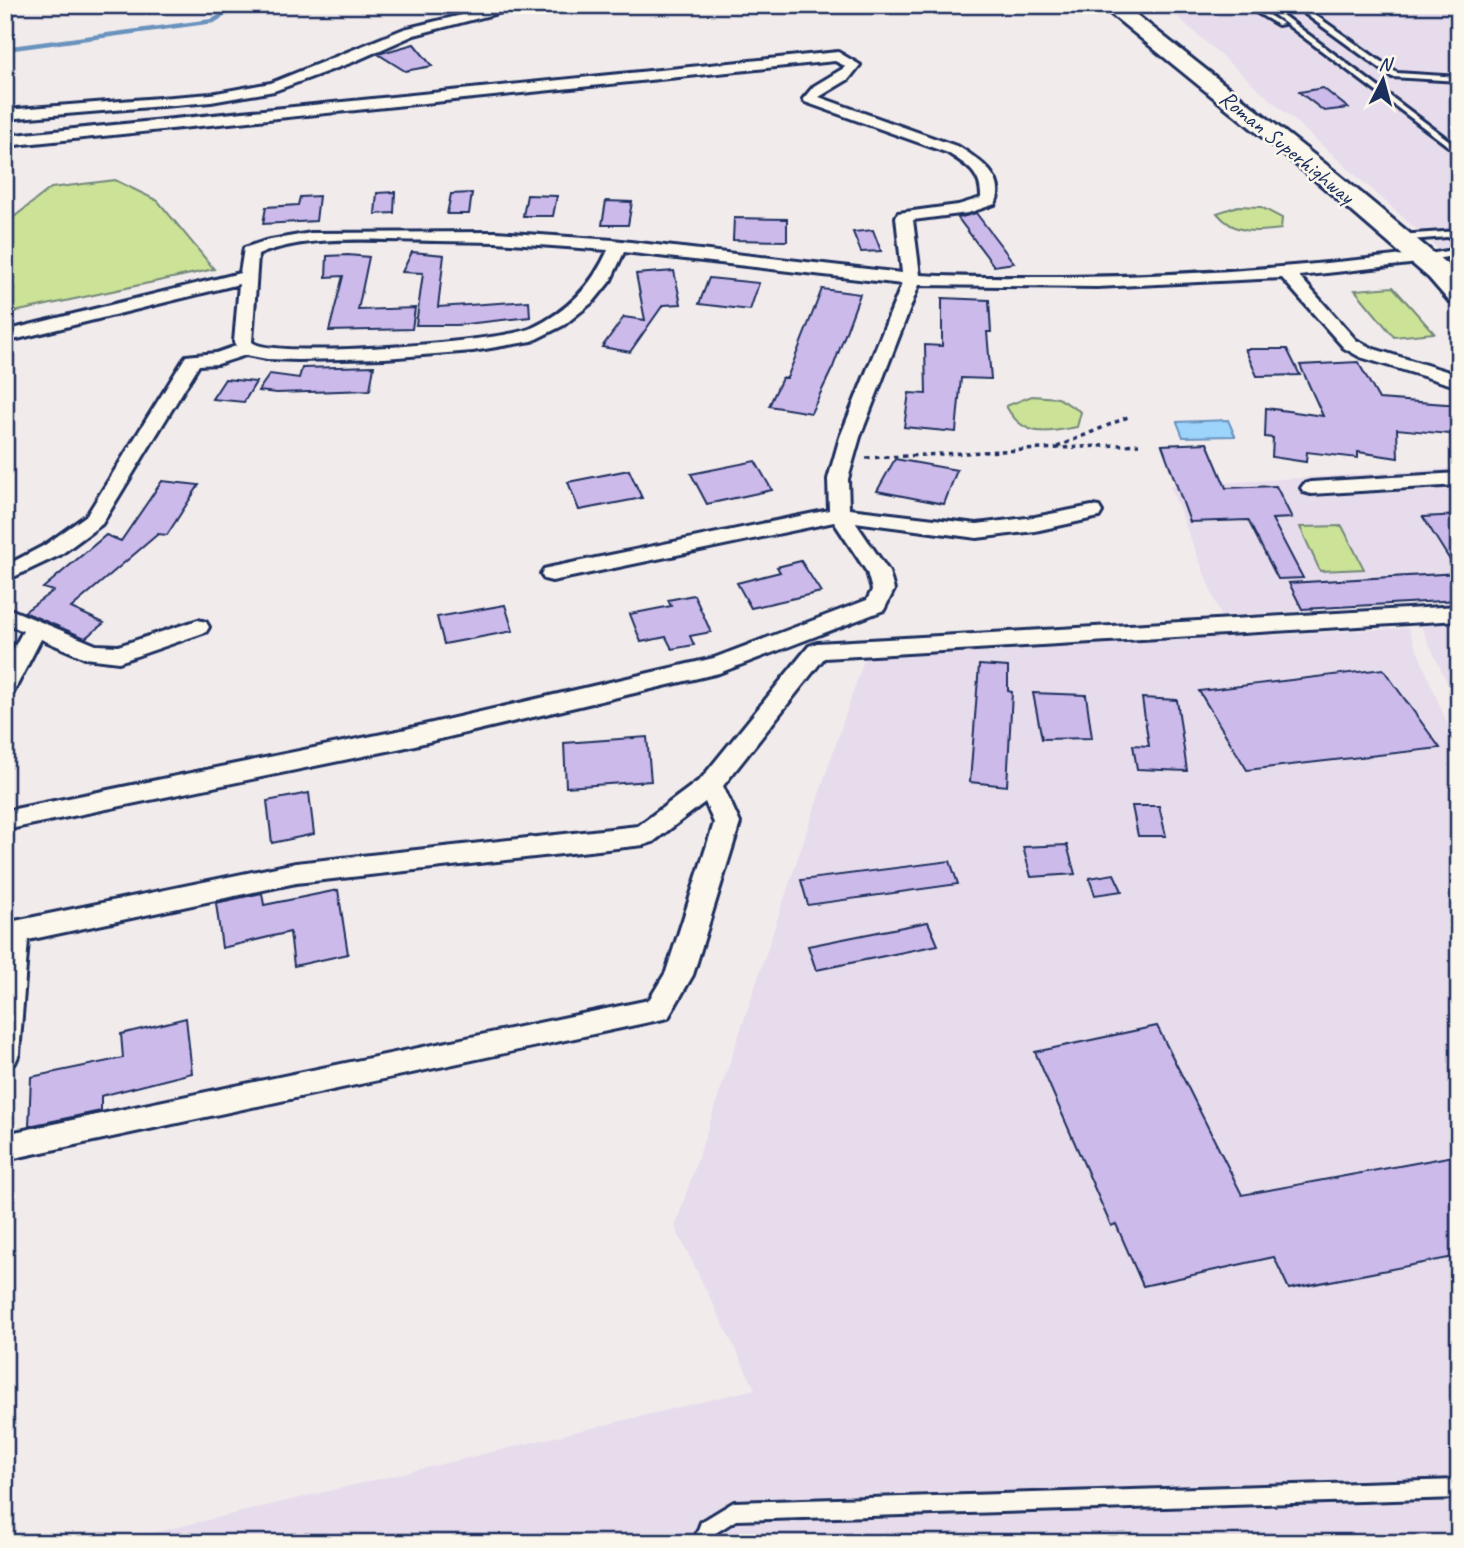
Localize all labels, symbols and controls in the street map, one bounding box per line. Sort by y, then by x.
north arrow [1348,46,1418,116]
text: N [1378,52,1395,77]
street label: Roman Superhighway [1214,84,1362,212]

